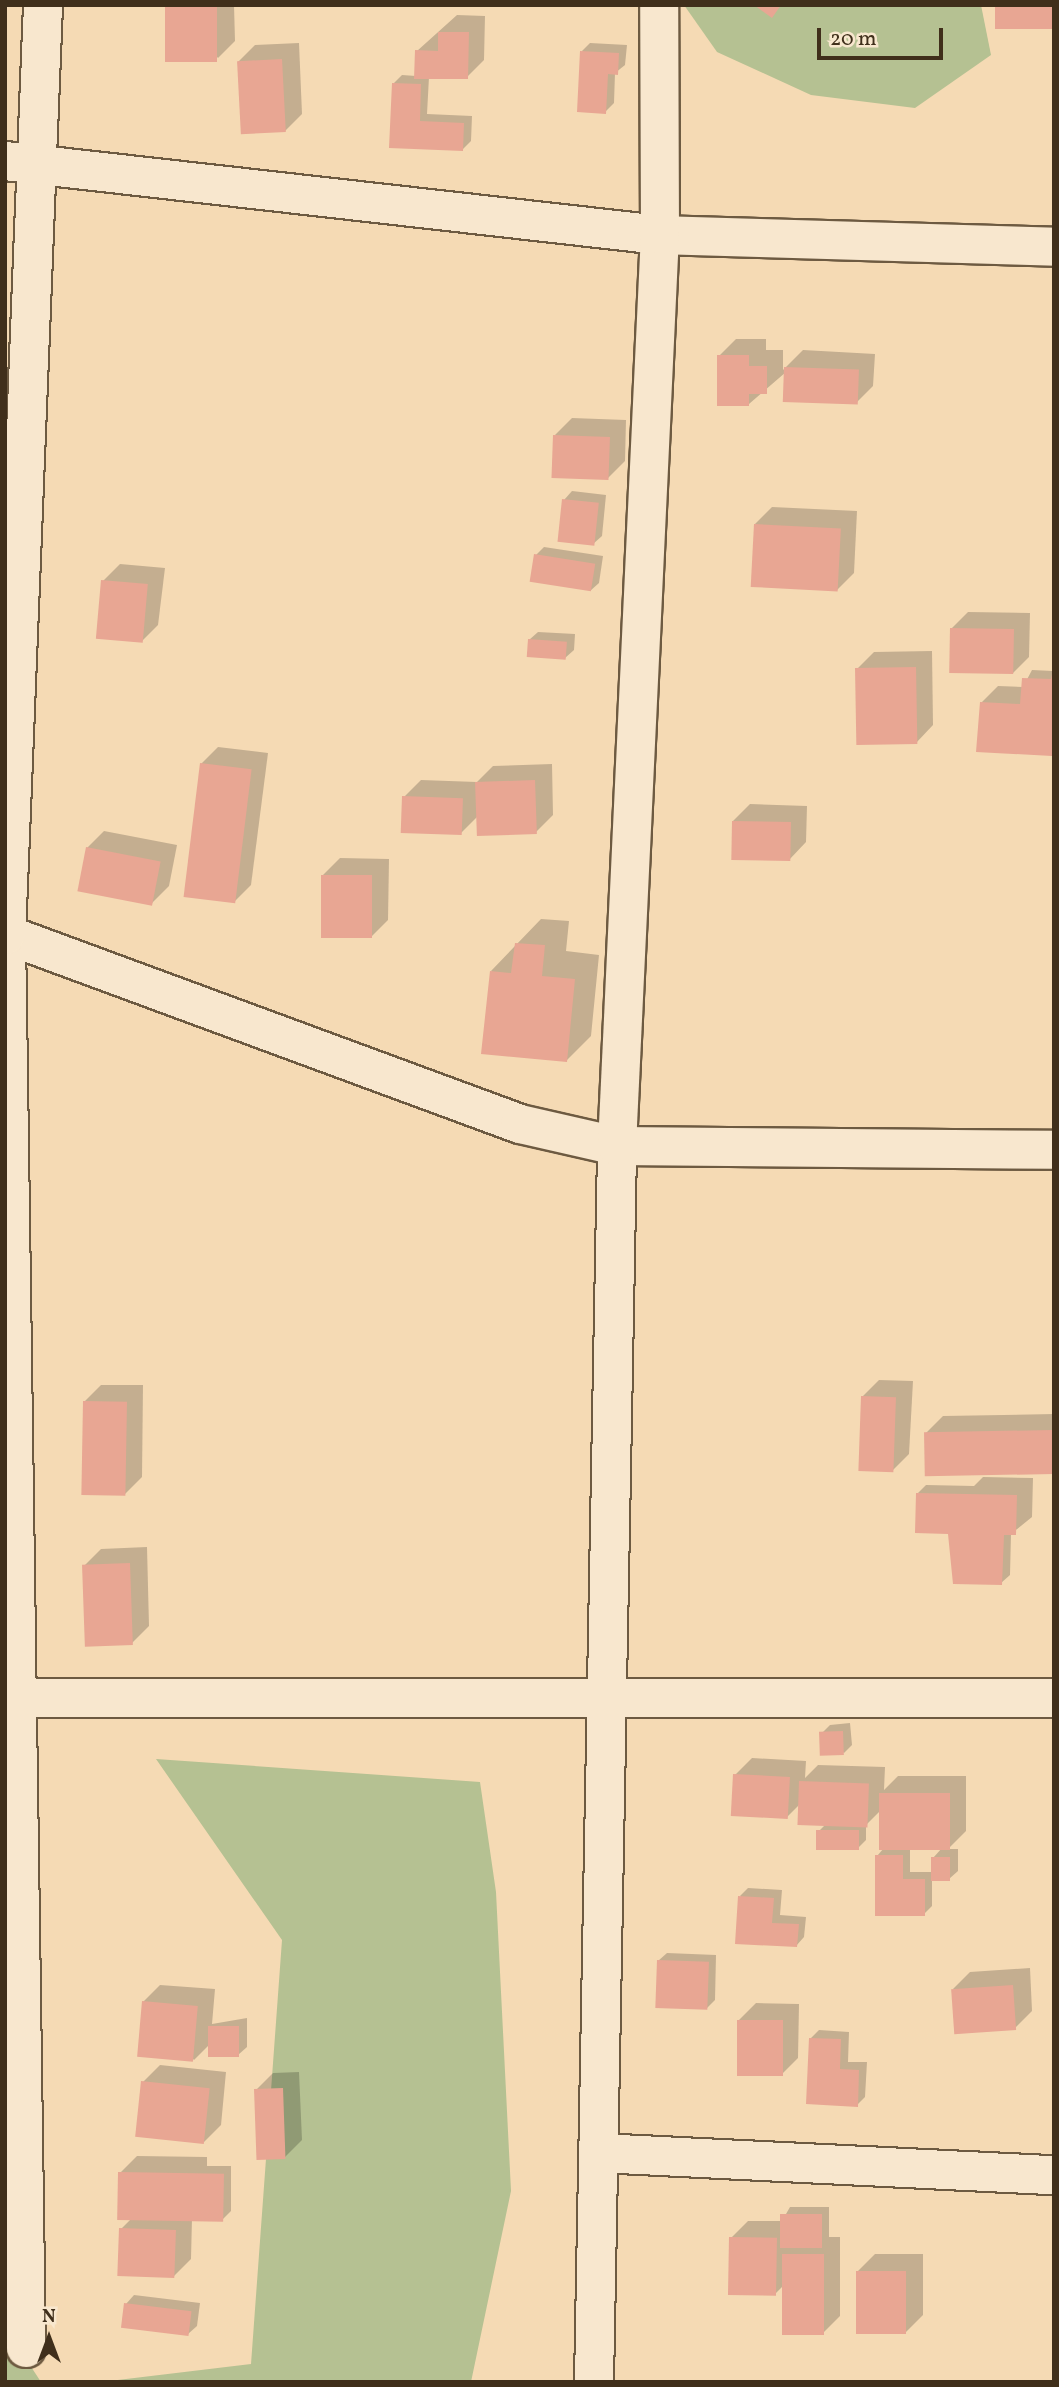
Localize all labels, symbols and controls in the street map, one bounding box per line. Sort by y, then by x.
scale bar [821,14,947,58]
text: 20 m [830,25,876,54]
north arrow [14,2303,84,2373]
text: N [42,2304,56,2330]

